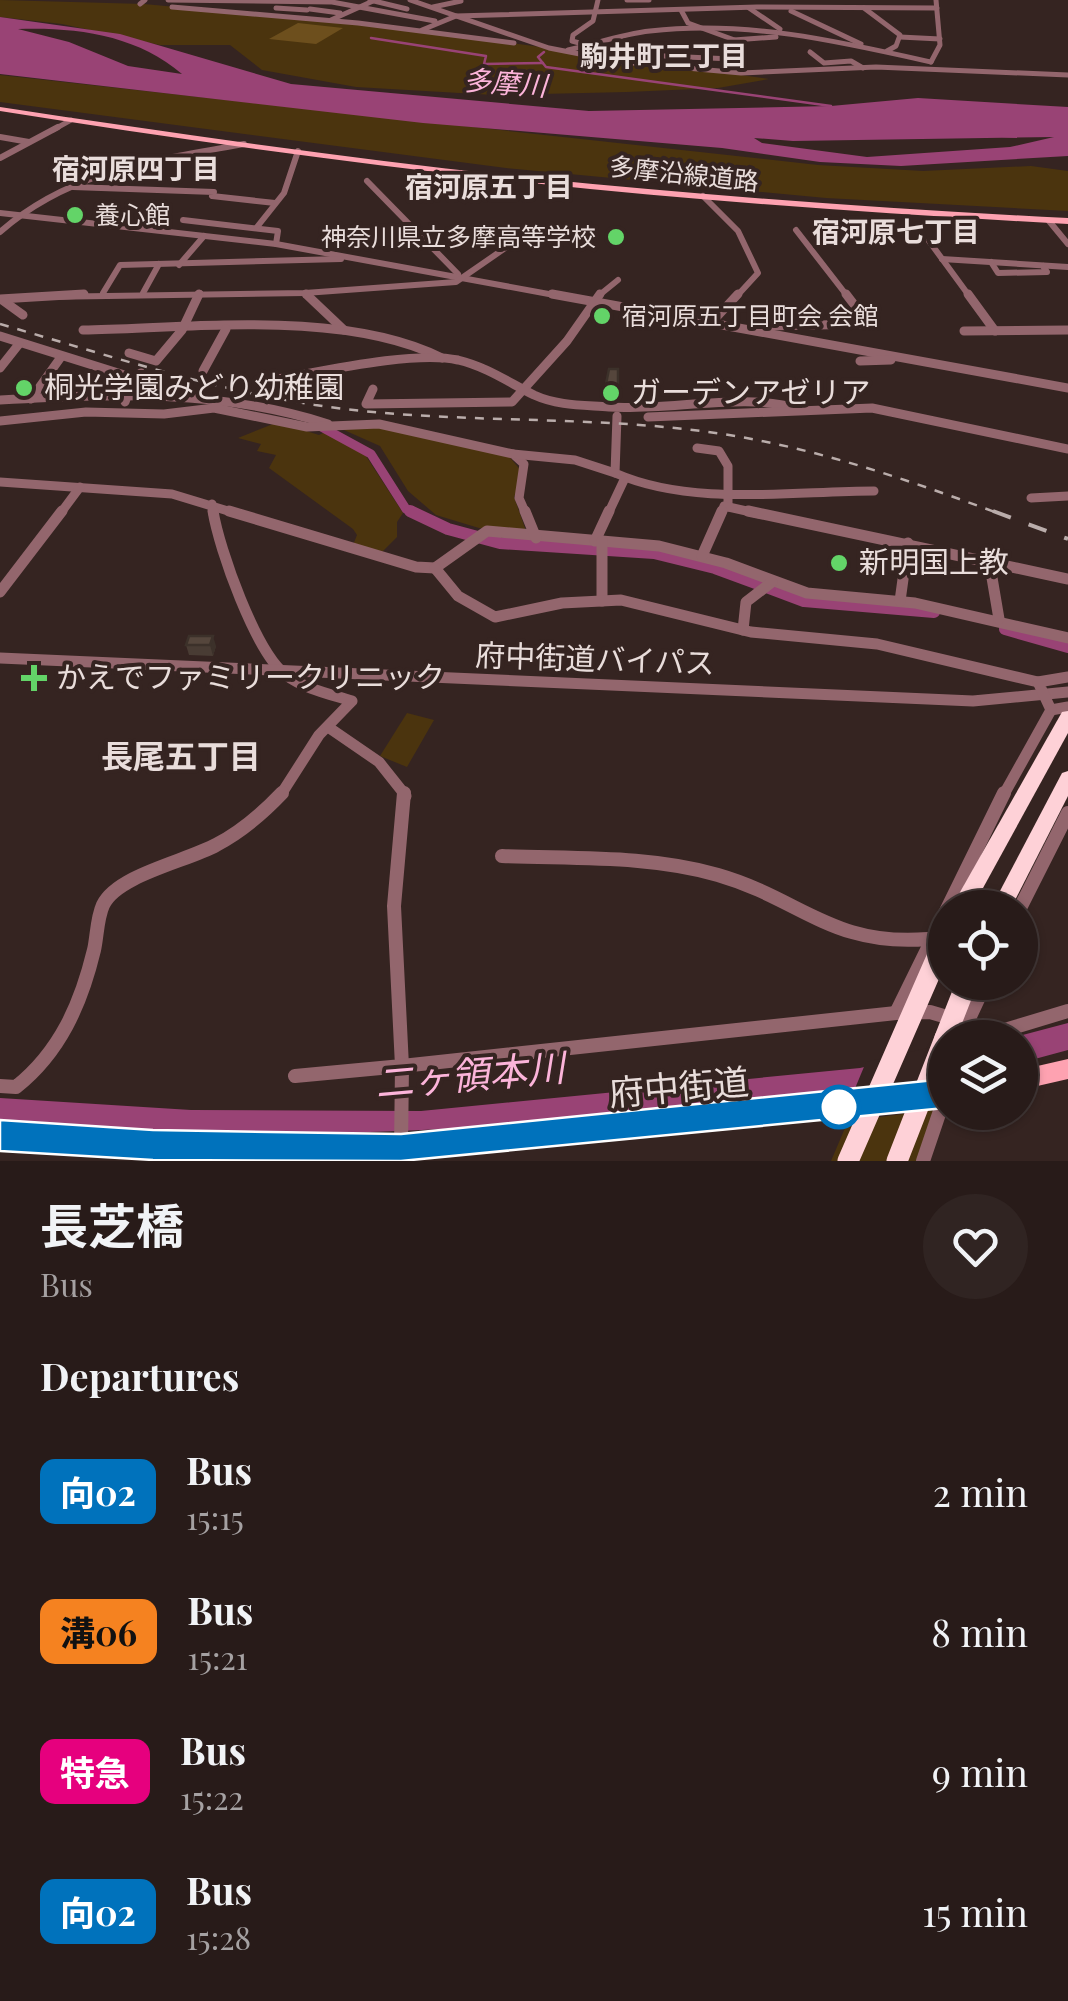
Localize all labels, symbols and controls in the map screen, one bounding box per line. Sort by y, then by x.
district label: 駒井町三丁目 [580,36,748,73]
water label: 多摩川 [462,60,551,103]
street label: 多摩沿線道路 [608,148,760,197]
district label: 宿河原四丁目 [52,149,220,186]
district label: 宿河原五丁目 [405,167,573,204]
place label: 養心館 [95,197,170,230]
marker: 養心館 [64,204,86,226]
district label: 宿河原七丁目 [812,212,980,249]
place label: 神奈川県立多摩高等学校 [321,219,596,252]
marker: 神奈川県立多摩高等学校 [605,226,627,248]
place label: 宿河原五丁目町会 会館 [622,298,878,331]
marker: 宿河原五丁目町会 会館 [591,305,613,327]
place label: 桐光学園みどり幼稚園 [44,366,344,406]
place label: ガーデンアゼリア [631,371,870,411]
marker: 桐光学園みどり幼稚園 [13,377,35,399]
marker: ガーデンアゼリア [600,382,622,404]
place label: 新明国上教 [859,541,1009,581]
marker: 新明国上教 [828,552,850,574]
street label: 府中街道バイパス [475,634,715,682]
place label: かえでファミリークリニック [56,656,445,696]
marker: かえでファミリークリニック [21,665,47,691]
district label: 長尾五丁目 [101,733,261,776]
map controls [928,890,1038,1130]
button: locate [928,890,1038,1000]
button: layers [928,1020,1038,1130]
water label: 二ヶ領本川 [373,1039,571,1107]
street label: 府中街道 [607,1056,751,1115]
unlabelled marker [818,1086,860,1128]
text: 長芝橋 [40,1192,184,1256]
button: heart [923,1194,1028,1299]
text: Bus [40,1262,93,1305]
text: Departures [40,1350,239,1401]
text: Bus [186,1444,252,1495]
text: 2 min [933,1466,1028,1517]
text: 向02 [60,1468,136,1515]
text: 15:15 [186,1495,244,1538]
text: Bus [187,1584,253,1635]
text: 8 min [931,1606,1028,1657]
text: 溝06 [60,1608,137,1655]
text: 15:21 [187,1635,248,1678]
text: Bus [180,1724,246,1775]
text: 9 min [932,1746,1028,1797]
text: 特急 [60,1748,130,1795]
text: 15:22 [180,1775,244,1818]
text: Bus [186,1864,252,1915]
text: 15 min [922,1886,1028,1937]
text: 向02 [60,1888,136,1935]
text: 15:28 [186,1915,251,1958]

